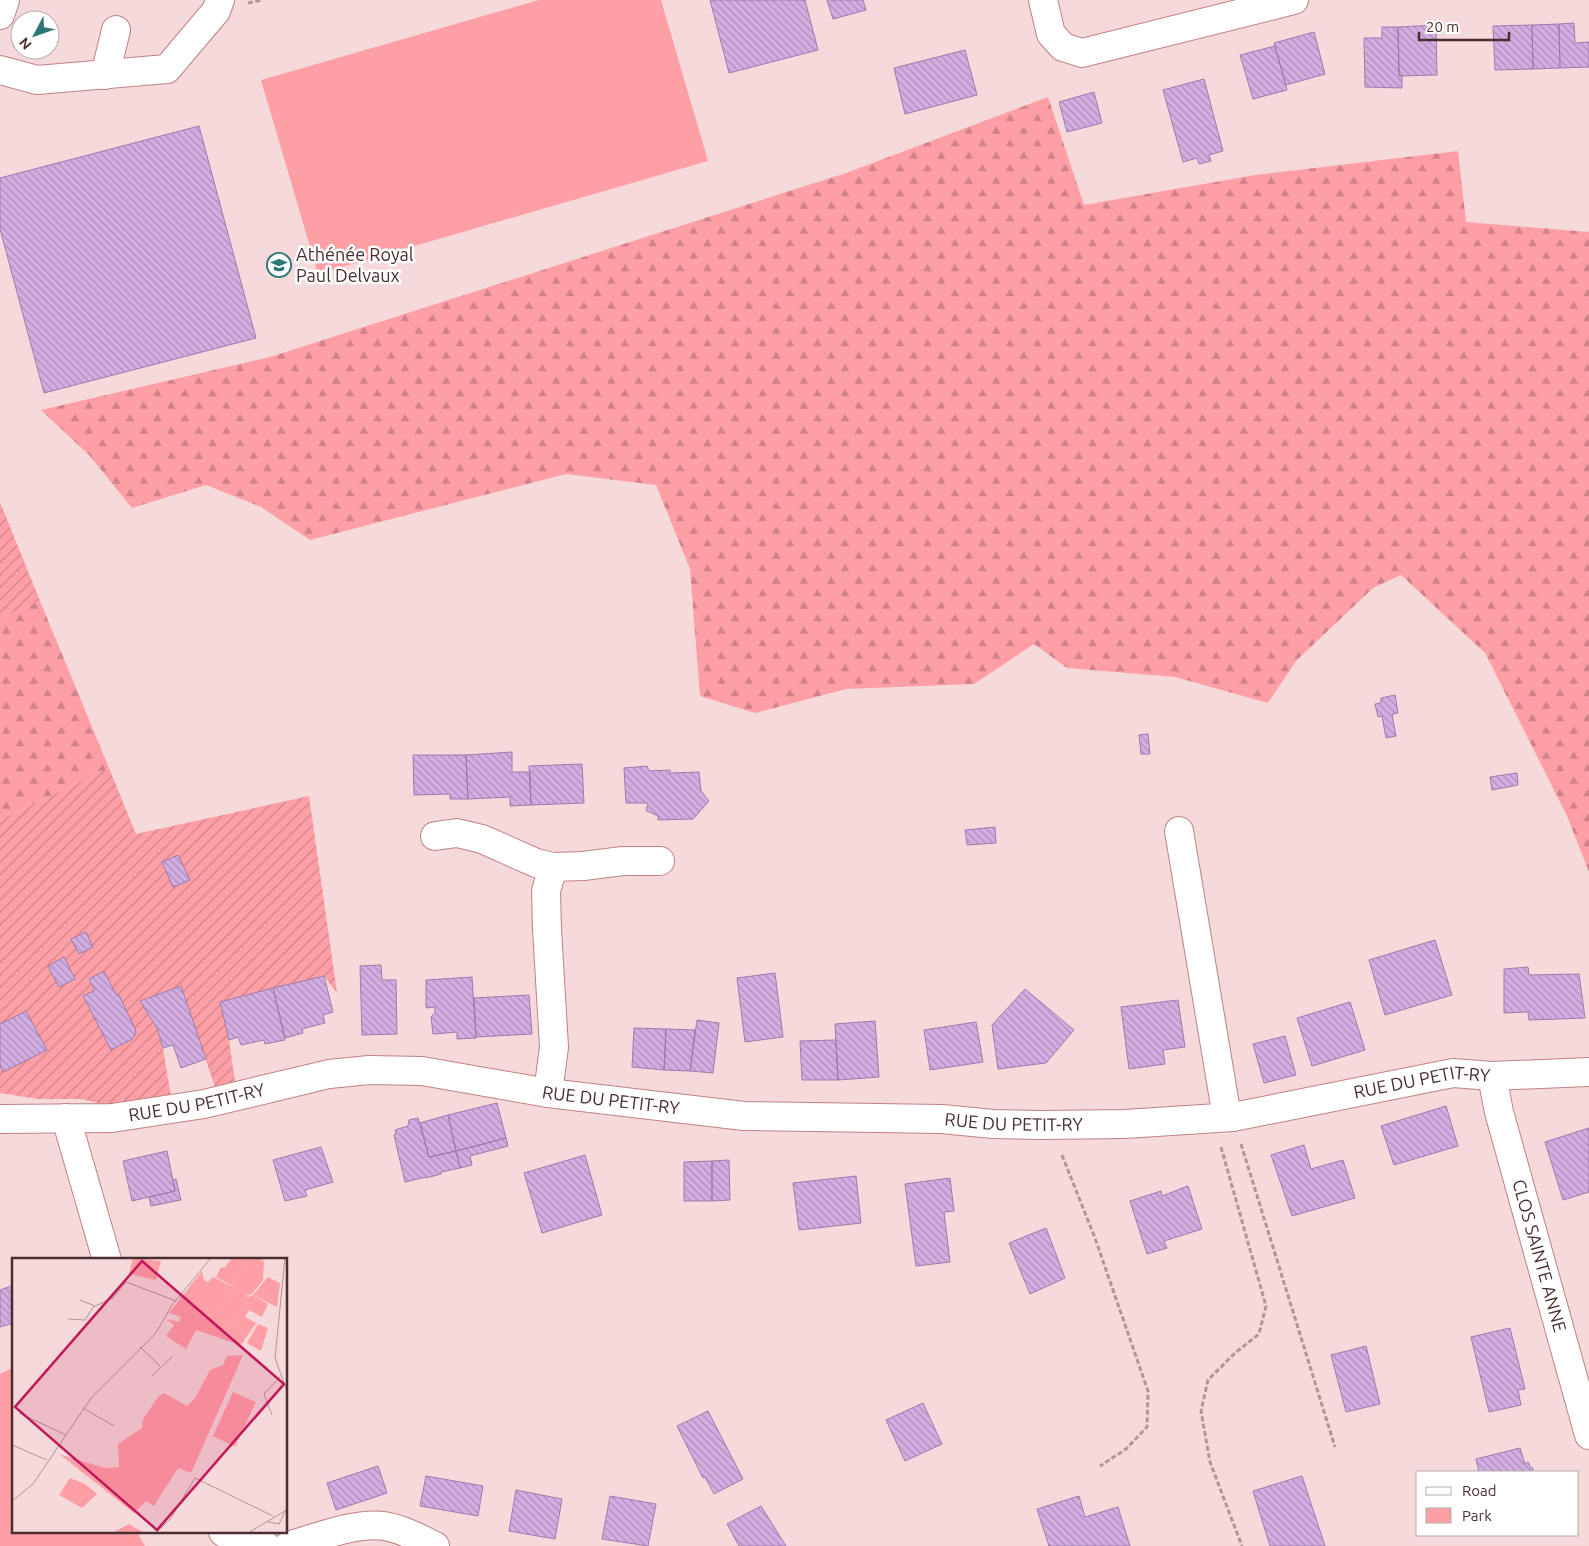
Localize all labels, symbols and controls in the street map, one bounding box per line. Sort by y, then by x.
north arrow [10,10,60,60]
scale bar [1419,10,1509,42]
text: 20 m [1426,18,1459,35]
text: N [16,34,35,53]
place label: Athénée Royal Paul Delvaux [296,244,414,285]
school or university icon: Athénée Royal Paul Delvaux [266,252,292,278]
street label: RUE DU PETIT-RY [1352,1062,1492,1102]
street label: RUE DU PETIT-RY [127,1079,267,1124]
street label: RUE DU PETIT-RY [541,1081,681,1117]
street label: RUE DU PETIT-RY [944,1108,1084,1134]
street label: CLOS SAINTE ANNE [1509,1177,1571,1334]
inset map [12,1258,288,1534]
legend [1416,1471,1579,1536]
text: Road [1462,1482,1497,1499]
text: Park [1462,1507,1492,1524]

